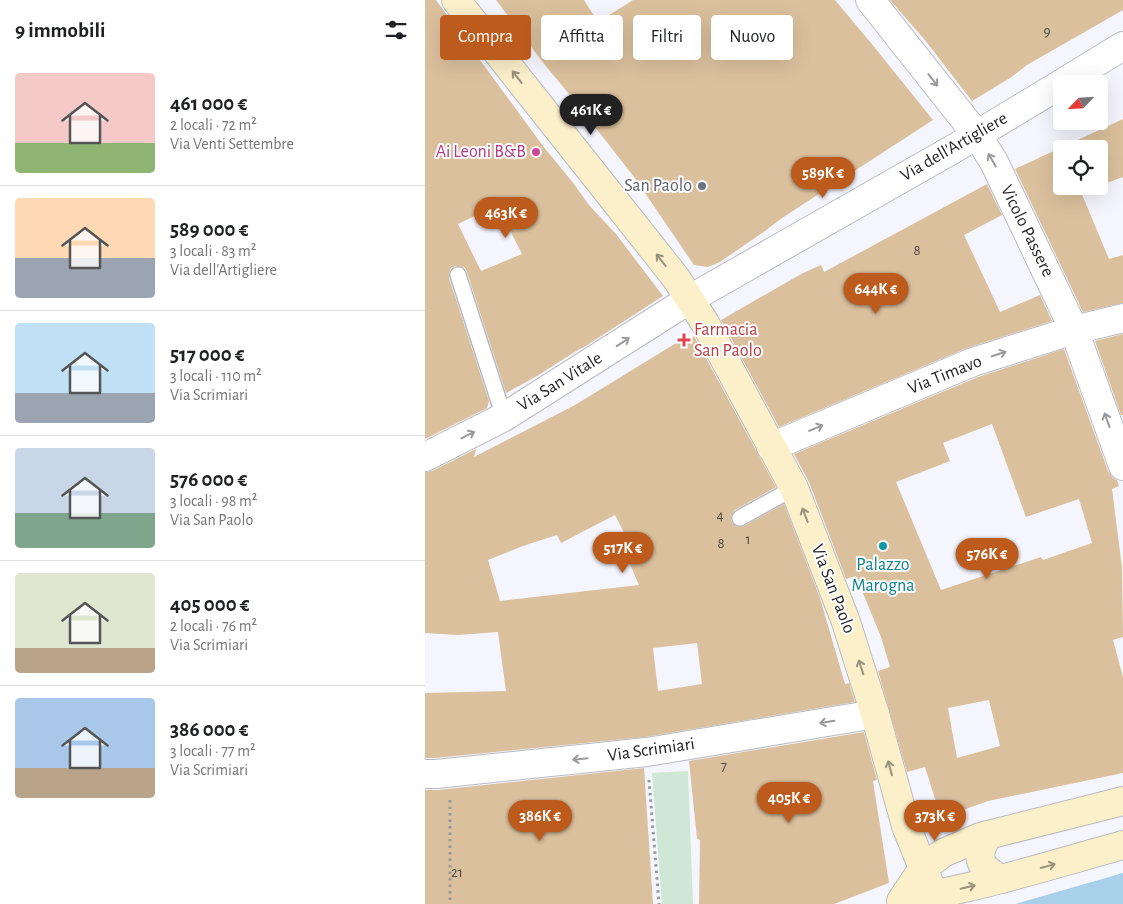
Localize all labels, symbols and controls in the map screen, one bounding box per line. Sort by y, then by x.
chip: Compra [440,15,531,60]
chip: Affitta [541,15,623,60]
chip: Filtri [633,15,701,60]
chip: Nuovo [711,15,793,60]
icon: filters [382,16,410,44]
text: 9 immobili [15,20,105,41]
house number: 9 [1043,24,1051,39]
one-way arrow [512,71,523,84]
one-way arrow [927,73,938,86]
north arrow [1053,75,1107,130]
map controls [1053,75,1108,195]
icon: home [55,93,115,153]
text: 461 000 € [170,93,247,114]
pin: 461K € [550,94,632,136]
text: 461K € [571,102,611,118]
street label: Via dell'Artigliere [897,109,1011,185]
text: 2 locali · 72 m² [170,117,257,133]
text: Via Venti Settembre [170,136,294,152]
button: locate [1053,140,1108,195]
place label: Ai Leoni B&B [436,143,526,161]
marker: Ai Leoni B&B [530,146,542,158]
one-way arrow [987,153,997,167]
pin: 589K € [782,156,864,199]
text: 589K € [802,165,844,181]
place label: San Paolo [624,177,692,195]
marker: San Paolo [696,180,708,192]
street label: Vicolo Passere [997,182,1057,280]
pin: 463K € [465,196,547,239]
text: 463K € [485,205,527,221]
icon: home [55,218,115,278]
text: 589 000 € [170,219,249,240]
text: 3 locali · 83 m² [170,243,256,259]
house number: 8 [913,243,921,258]
one-way arrow [656,254,667,267]
text: Via dell'Artigliere [170,262,277,278]
pin: 644K € [835,272,917,315]
text: 644K € [854,281,898,297]
place label: Farmacia San Paolo [694,321,762,360]
marker: Farmacia San Paolo [678,334,690,346]
one-way arrow [615,337,629,347]
icon: home [55,343,115,403]
text: 517 000 € [170,344,245,365]
street label: Via San Vitale [515,349,605,415]
one-way arrow [991,349,1007,358]
street label: Via Timavo [906,352,985,398]
text: 3 locali · 110 m² [170,368,262,384]
text: Via Scrimiari [170,387,248,403]
one-way arrow [1102,413,1111,428]
one-way arrow [808,423,823,432]
one-way arrow [461,430,476,440]
icon: home [55,468,115,528]
text: 576 000 € [170,469,247,490]
text: 3 locali · 98 m² [170,493,257,509]
house number: 4 [716,508,724,523]
one-way arrow [799,508,809,523]
text: Via San Paolo [170,512,253,528]
pin: 517K € [582,532,664,574]
house number: 1 [745,532,751,547]
house number: 8 [717,536,725,551]
pin: 576K € [946,538,1028,580]
text: 517K € [604,540,642,556]
marker: Palazzo Marogna [877,540,889,552]
street label: Via San Paolo [808,542,858,636]
text: 576K € [967,546,1007,562]
place label: Palazzo Marogna [851,556,915,595]
icon: home [55,593,115,653]
text: 405 000 € [170,594,250,615]
text: 2 locali · 76 m² [170,618,257,634]
text: Via Scrimiari [170,637,248,653]
one-way arrow [855,660,865,676]
one-way arrow [820,717,836,727]
icon: home [55,718,115,778]
text: 386 000 € [170,719,249,740]
street label: Via Scrimiari [606,735,696,765]
text: 3 locali · 77 m² [170,743,256,759]
one-way arrow [572,754,588,764]
house number: 7 [721,759,727,774]
one-way arrow [885,761,895,777]
text: Via Scrimiari [170,762,248,778]
pin: 405K € [748,782,830,824]
text: 405K € [768,790,810,806]
pin: 386K € [499,800,581,842]
pin: 373K € [894,800,976,842]
text: 386K € [519,808,561,824]
text: 373K € [915,808,955,824]
one-way arrow [1040,861,1056,870]
house number: 21 [451,865,463,880]
one-way arrow [959,882,975,891]

